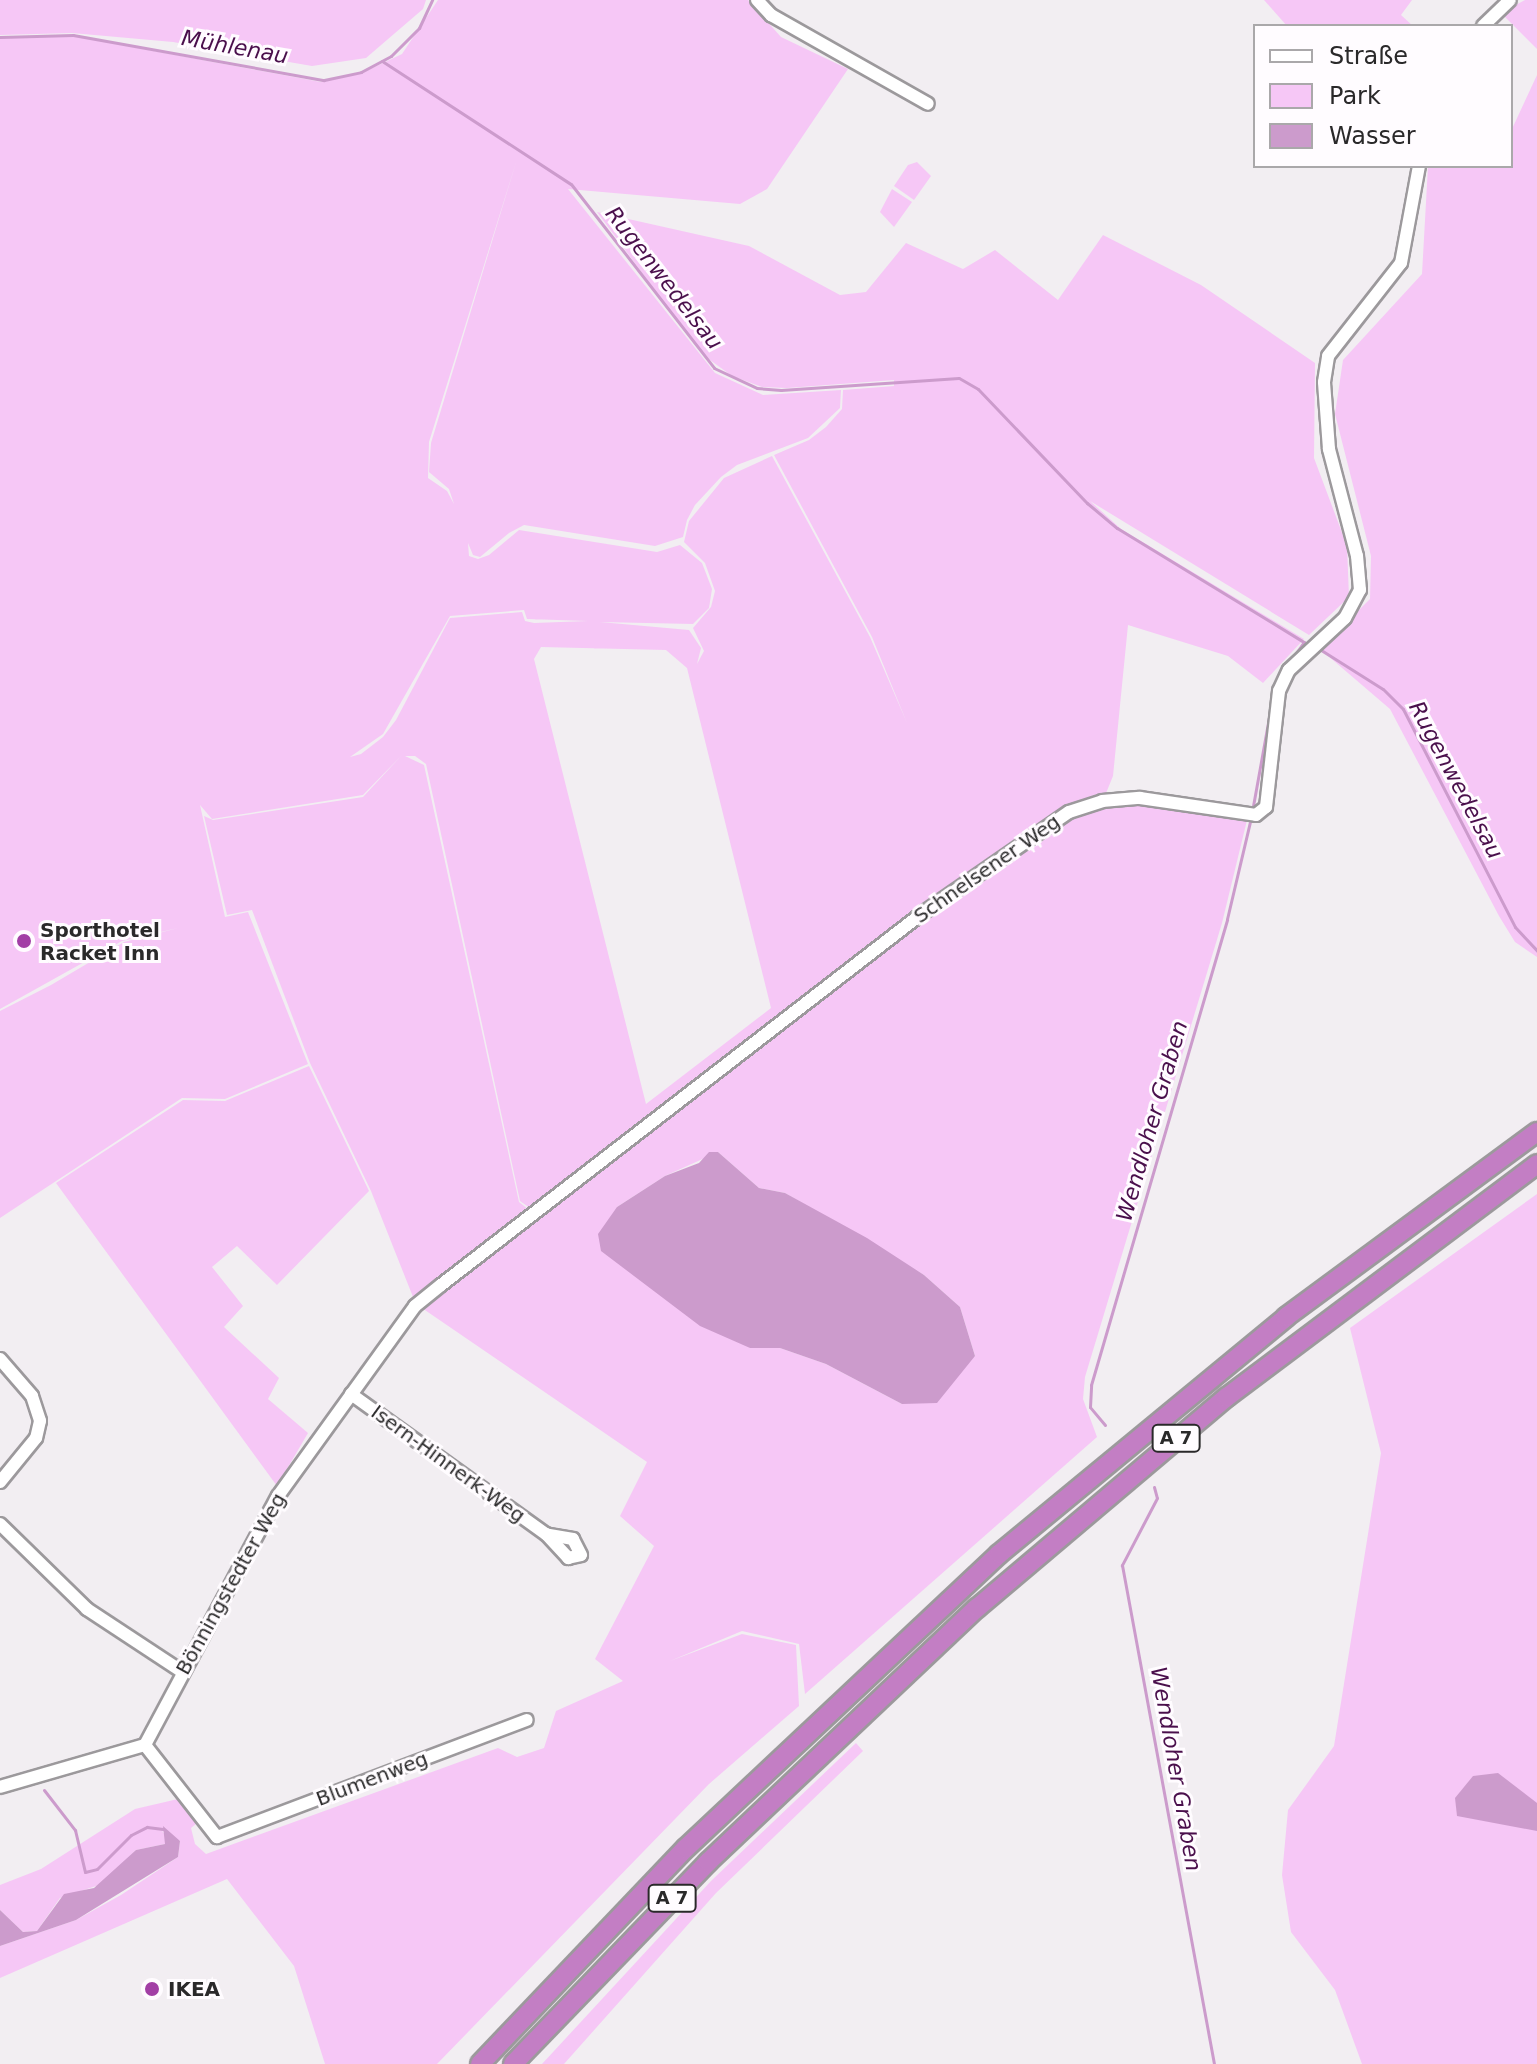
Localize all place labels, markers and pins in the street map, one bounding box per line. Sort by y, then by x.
place label: Sporthotel Racket Inn [40,918,160,965]
marker: Sporthotel Racket Inn [15,932,33,950]
place label: IKEA [168,1977,220,2001]
marker: IKEA [143,1980,161,1998]

